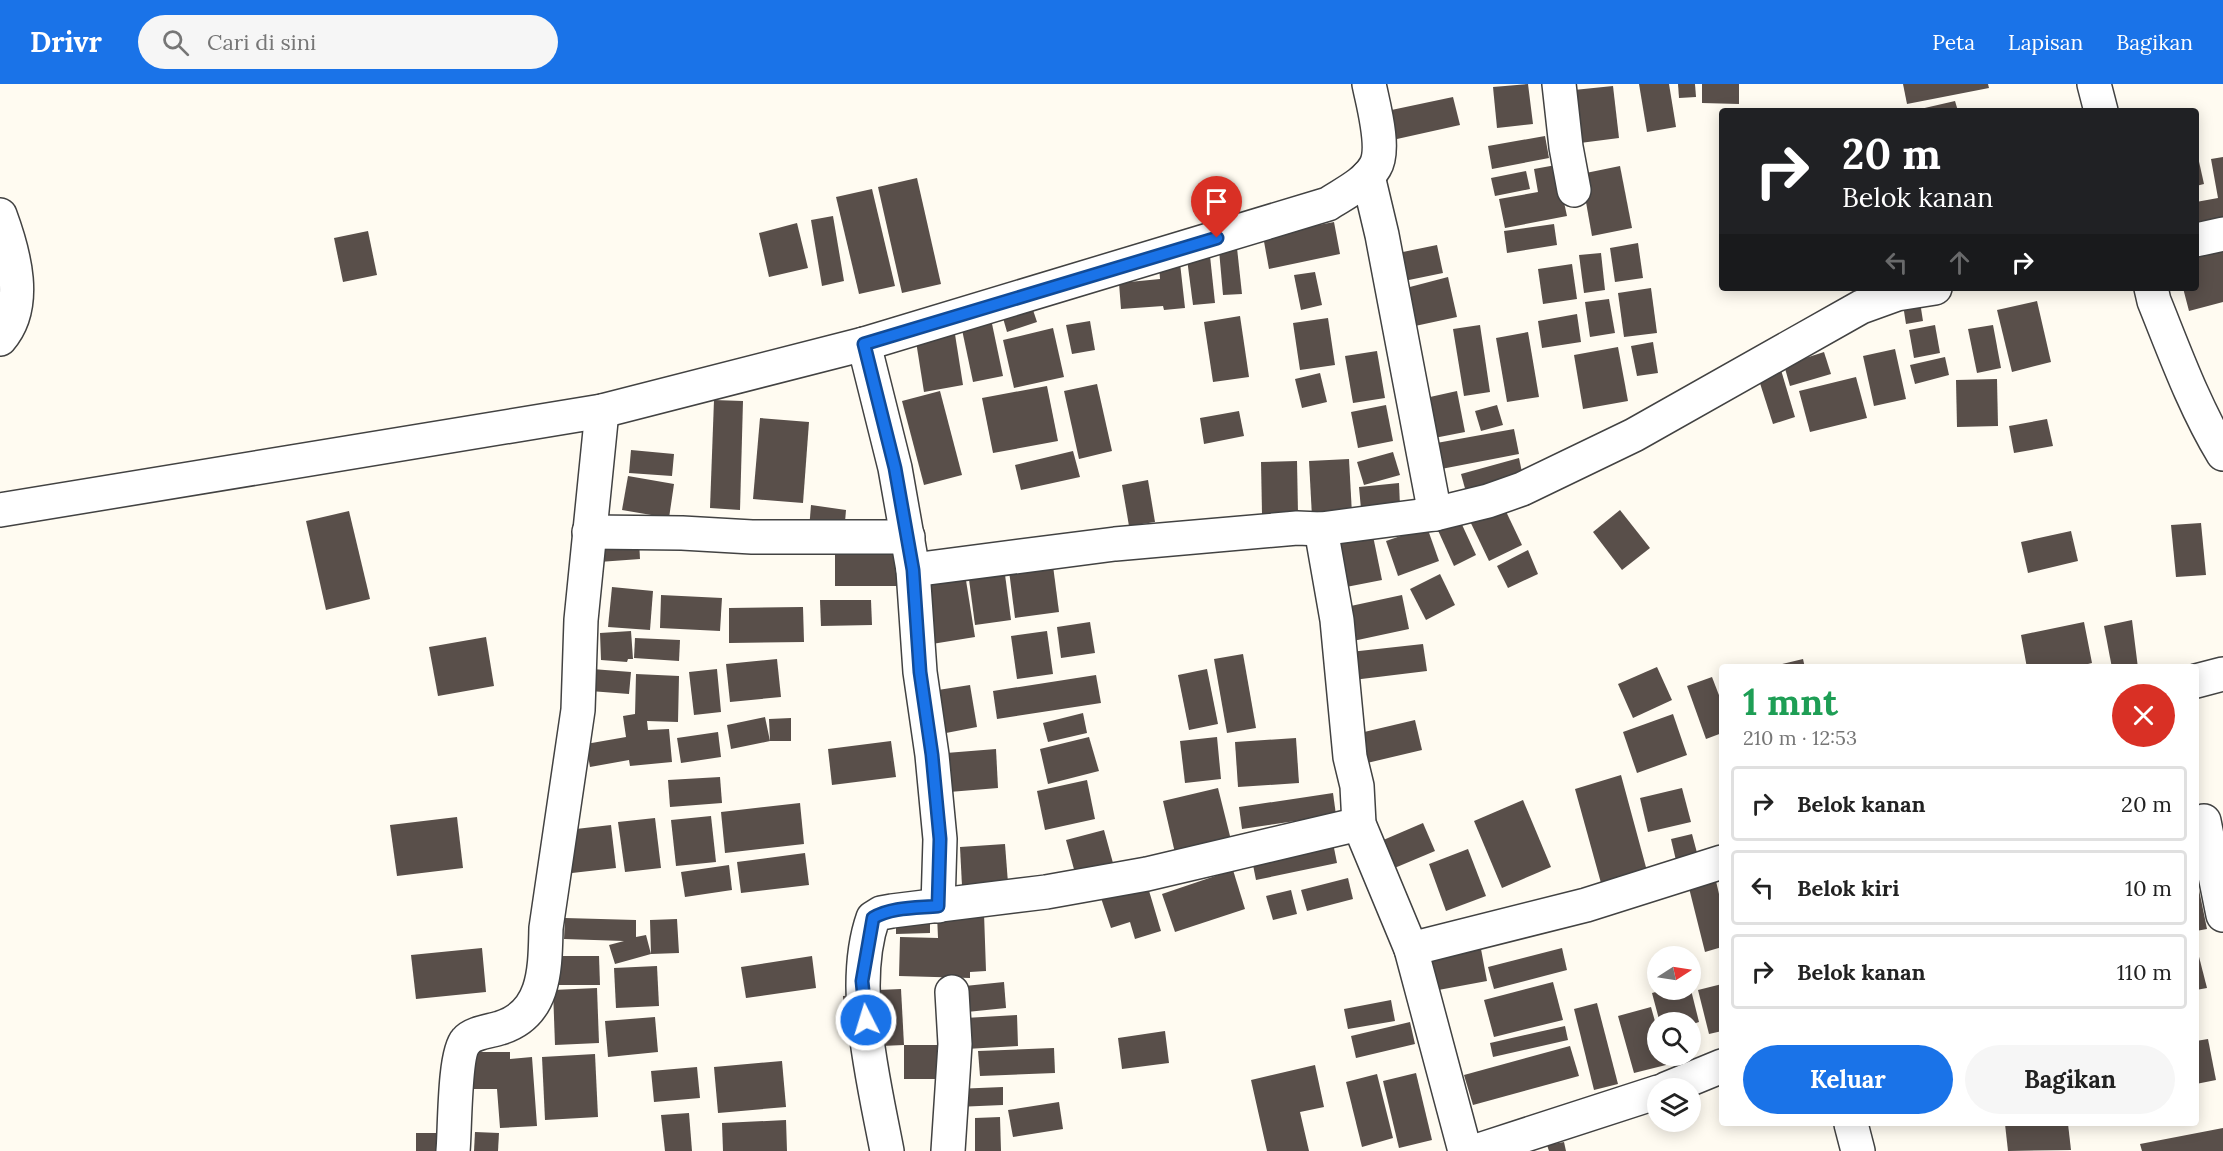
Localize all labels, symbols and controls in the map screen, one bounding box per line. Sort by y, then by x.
search box [138,15,558,69]
text: Drivr [30,24,102,60]
icon: search [159,26,192,59]
text: Cari di sini [207,28,316,56]
text: Peta [1932,29,1975,56]
text: Lapisan [2008,29,2083,56]
text: Bagikan [2116,29,2193,56]
text: 20 m [1842,127,1941,181]
icon: right [1743,132,1821,210]
pin [1191,176,1242,238]
text: Belok kanan [1842,180,1993,214]
icon: arrive [1200,185,1233,218]
icon: left [1880,246,1913,279]
icon: ahead [1943,246,1976,279]
icon: right [2006,246,2039,279]
text: 1 mnt [1743,679,1838,725]
button: close [2112,684,2175,747]
text: 210 m · 12:53 [1743,725,1857,750]
icon: right [1746,787,1779,820]
text: Belok kanan [1797,790,1926,818]
text: 20 m [2121,790,2172,818]
icon: left [1746,871,1779,904]
text: Belok kiri [1797,874,1899,902]
text: 10 m [2125,874,2172,902]
north arrow [1647,946,1701,1000]
map controls [1647,946,1701,1132]
icon: right [1746,955,1779,988]
text: Belok kanan [1797,958,1926,986]
text: 110 m [2117,958,2172,986]
position arrow [834,988,898,1052]
button: search [1647,1012,1701,1066]
button: Keluar [1743,1045,1953,1114]
button: Bagikan [1965,1045,2175,1114]
button: layers [1647,1078,1701,1132]

